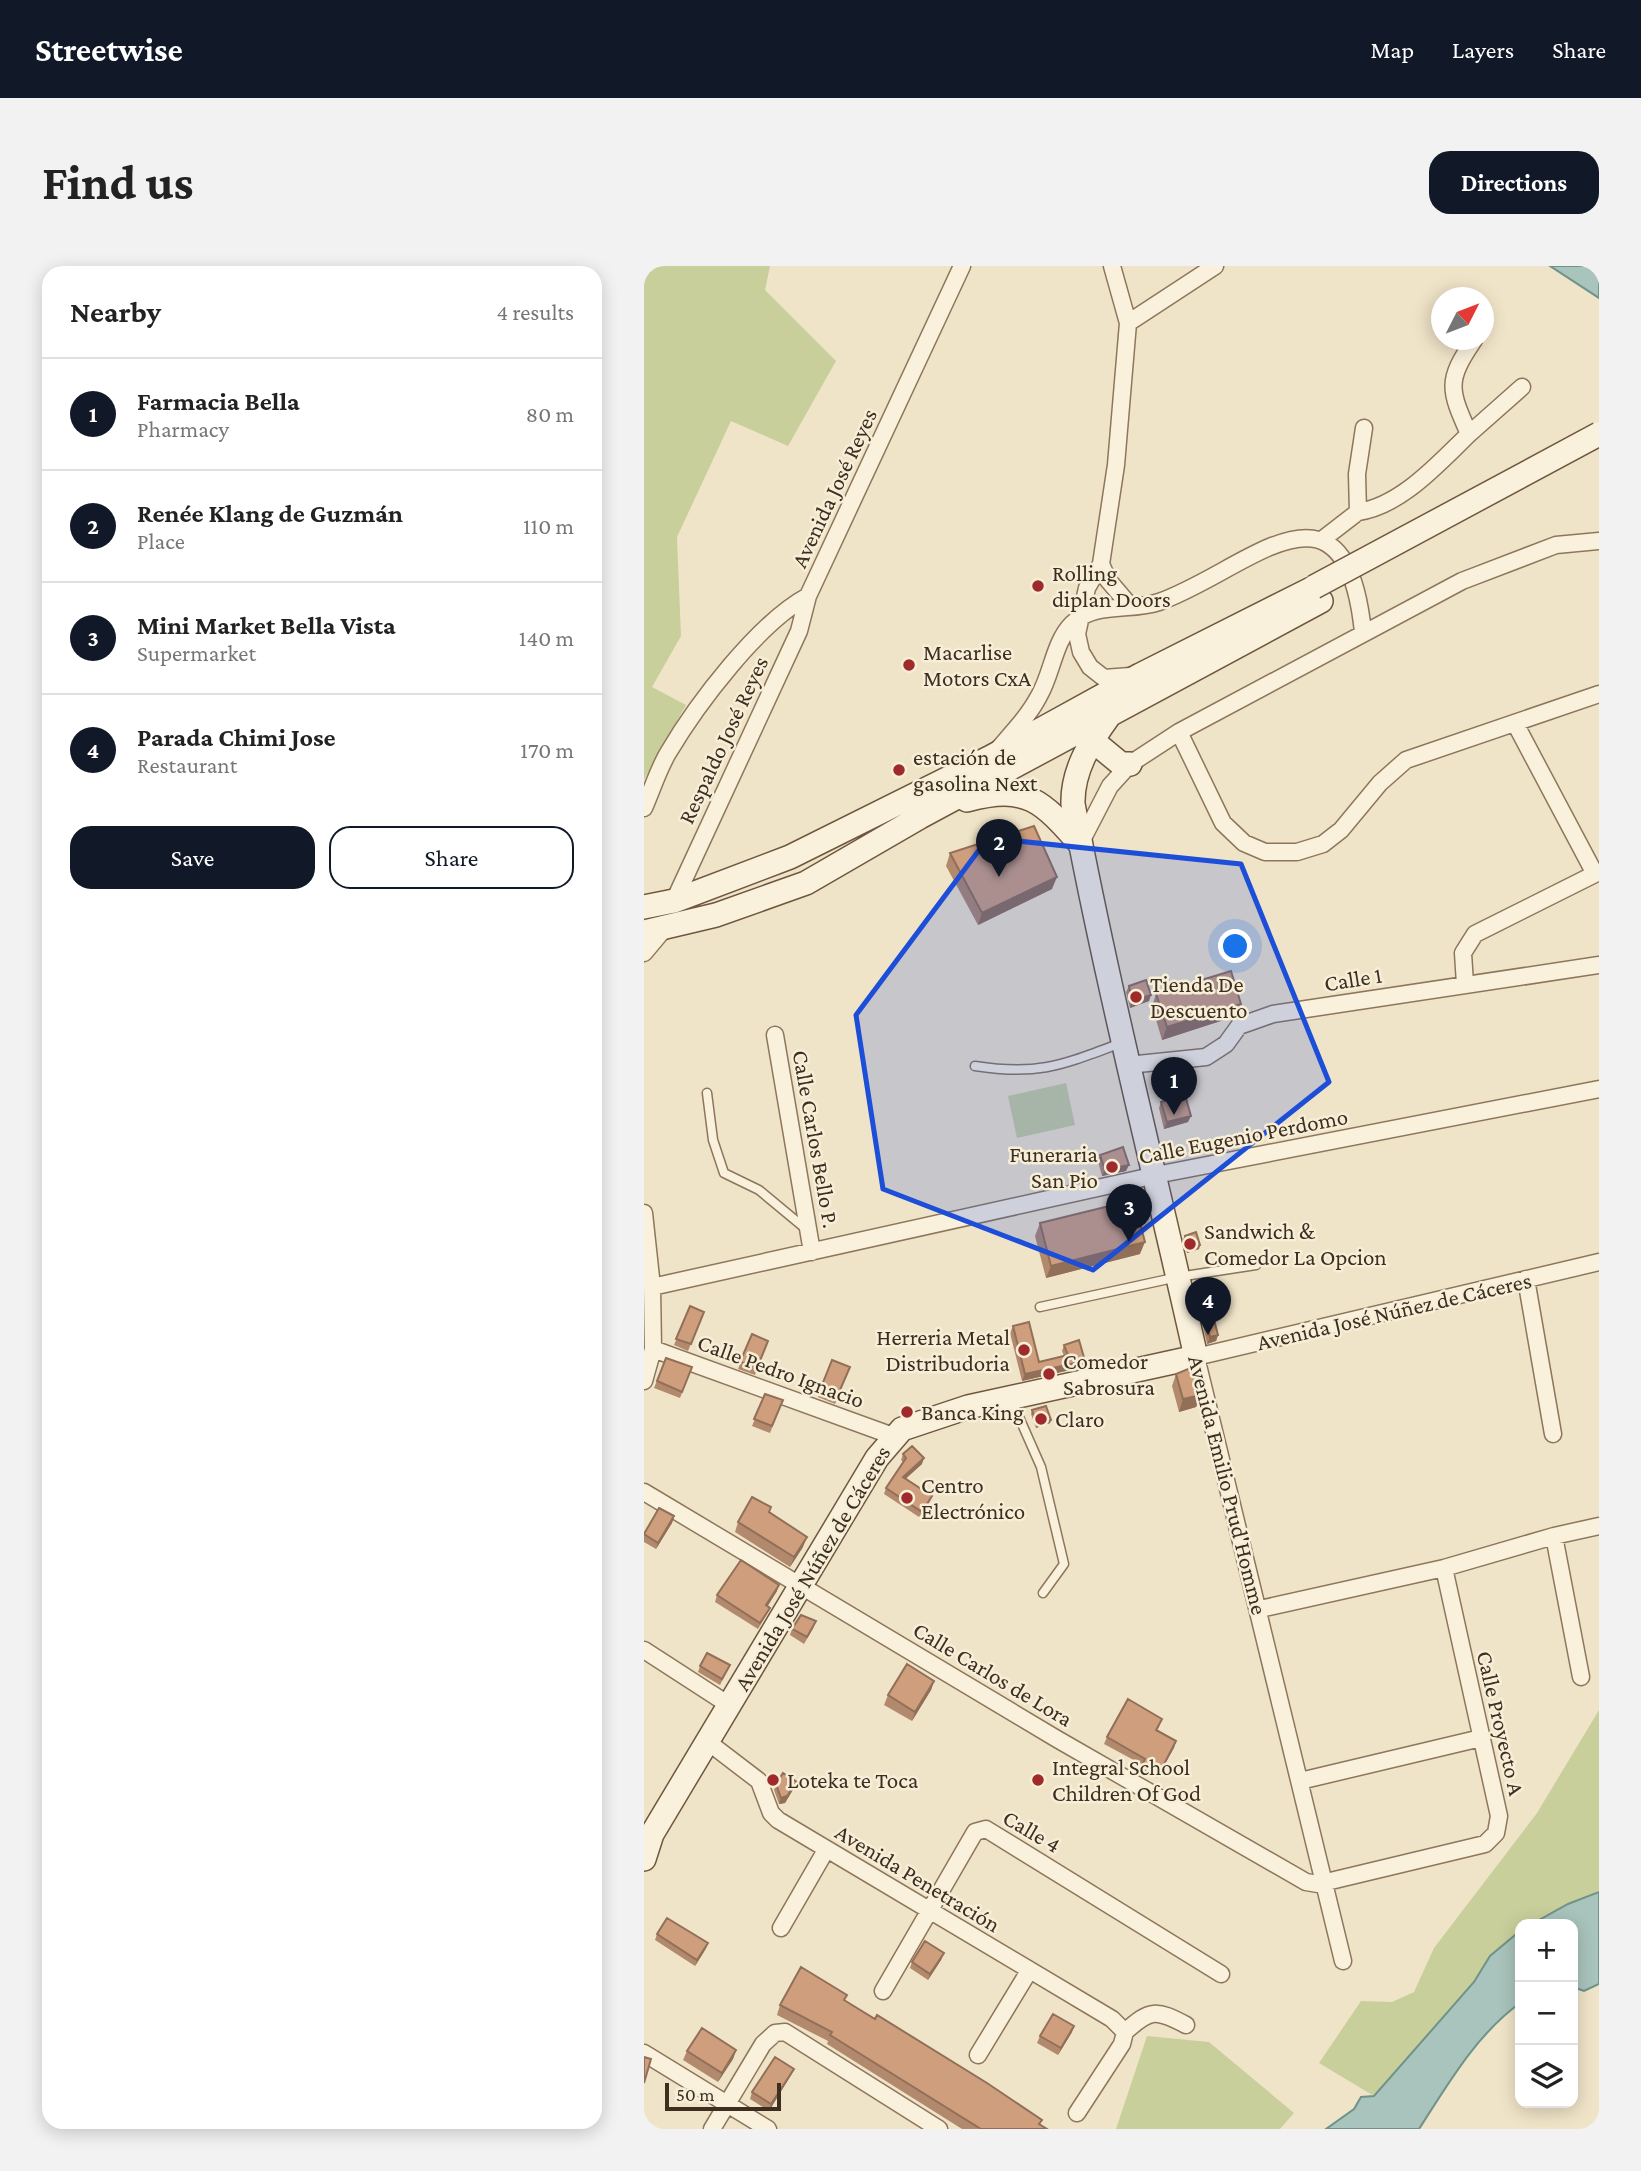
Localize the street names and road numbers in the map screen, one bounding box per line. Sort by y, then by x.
street label: Avenida José Reyes [786,404,882,572]
street label: Respaldo José Reyes [673,652,773,828]
street label: Calle 1 [1322,962,1384,996]
street label: Calle Carlos Bello P. [788,1048,844,1230]
street label: Calle Eugenio Perdomo [1136,1103,1350,1169]
street label: Avenida José Núñez de Cáceres [1254,1267,1534,1355]
street label: Calle Pedro Ignacio [694,1329,868,1413]
street label: Avenida Emilio Prud'Homme [1183,1353,1273,1617]
street label: Avenida José Núñez de Cáceres [728,1441,896,1695]
street label: Calle Carlos de Lora [909,1616,1078,1732]
street label: Calle Proyecto A [1472,1648,1530,1799]
street label: Calle 4 [998,1804,1066,1858]
street label: Avenida Penetración [831,1819,1005,1937]

